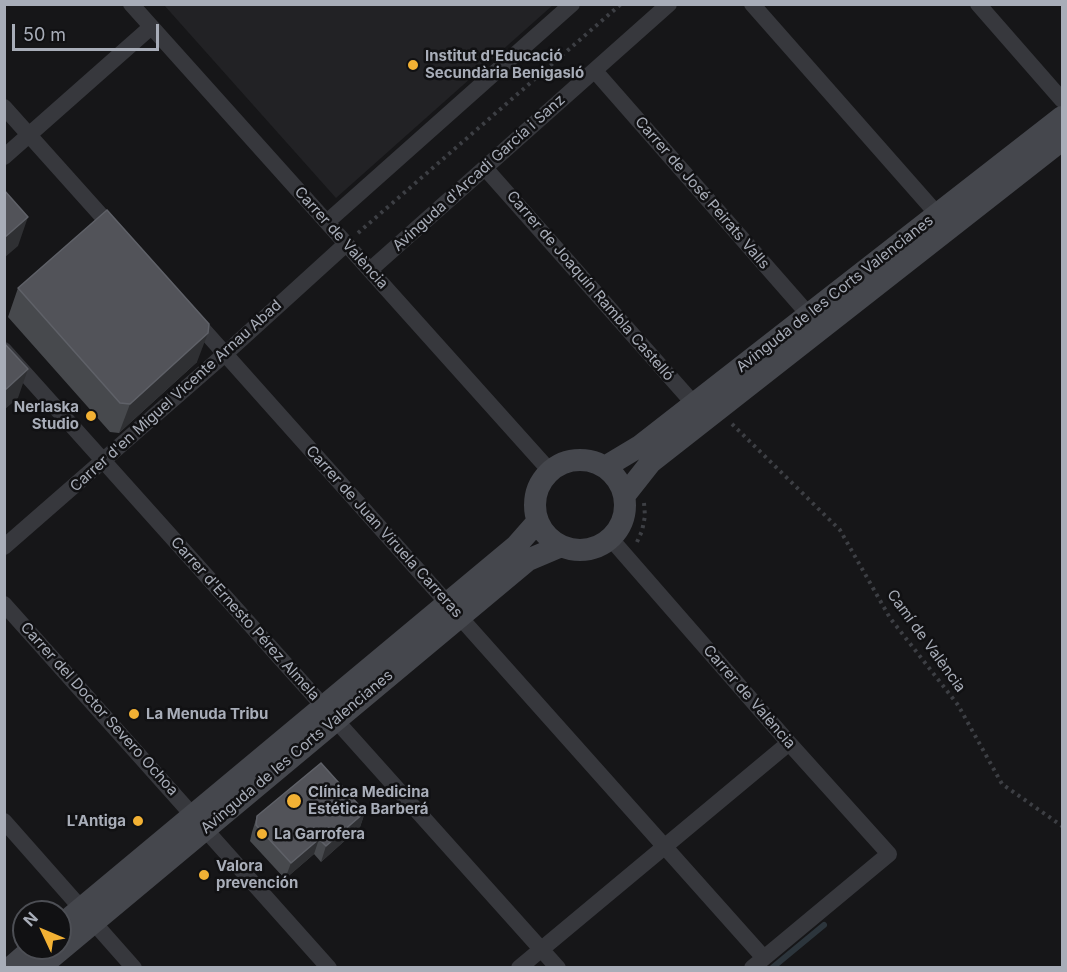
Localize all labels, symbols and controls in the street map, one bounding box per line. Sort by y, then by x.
scale bar [15,12,162,50]
text: 50 m [23,24,66,45]
place label: Institut d'Educació Secundària Benigasló [425,47,584,82]
marker: Institut d'Educació Secundària Benigasló [406,58,420,72]
street label: Avinguda d'Arcadi García i Sanz [389,91,569,255]
street label: Carrer de José Peirats Valls [631,113,773,273]
street label: Carrer de València [290,183,392,293]
street label: Carrer de Joaquín Rambla Castelló [503,187,677,385]
street label: Avinguda de les Corts Valencianes [733,212,937,376]
street label: Carrer d'en Miguel Vicente Arnau Abad [67,296,285,496]
place label: Nerlaska Studio [14,398,79,433]
marker: Nerlaska Studio [84,409,98,423]
street label: Carrer de Juan Viruela Carreras [302,442,466,622]
street label: Carrer d'Ernesto Pérez Almela [167,533,323,705]
street label: Camí de València [883,586,969,696]
street label: Carrer del Doctor Severo Ochoa [16,619,182,799]
street label: Carrer de València [699,642,799,752]
street label: Avinguda de les Corts Valencianes [197,666,397,838]
place label: La Menuda Tribu [146,705,268,723]
marker: La Menuda Tribu [127,707,141,721]
place label: Clínica Medicina Estética Barberá [308,783,429,818]
marker: Clínica Medicina Estética Barberá [285,792,303,810]
place label: L'Antiga [67,812,126,830]
marker: L'Antiga [131,814,145,828]
place label: La Garrofera [274,825,365,843]
marker: La Garrofera [255,827,269,841]
place label: Valora prevención [216,857,298,892]
marker: Valora prevención [197,868,211,882]
north arrow [12,900,72,960]
text: N [19,908,42,930]

